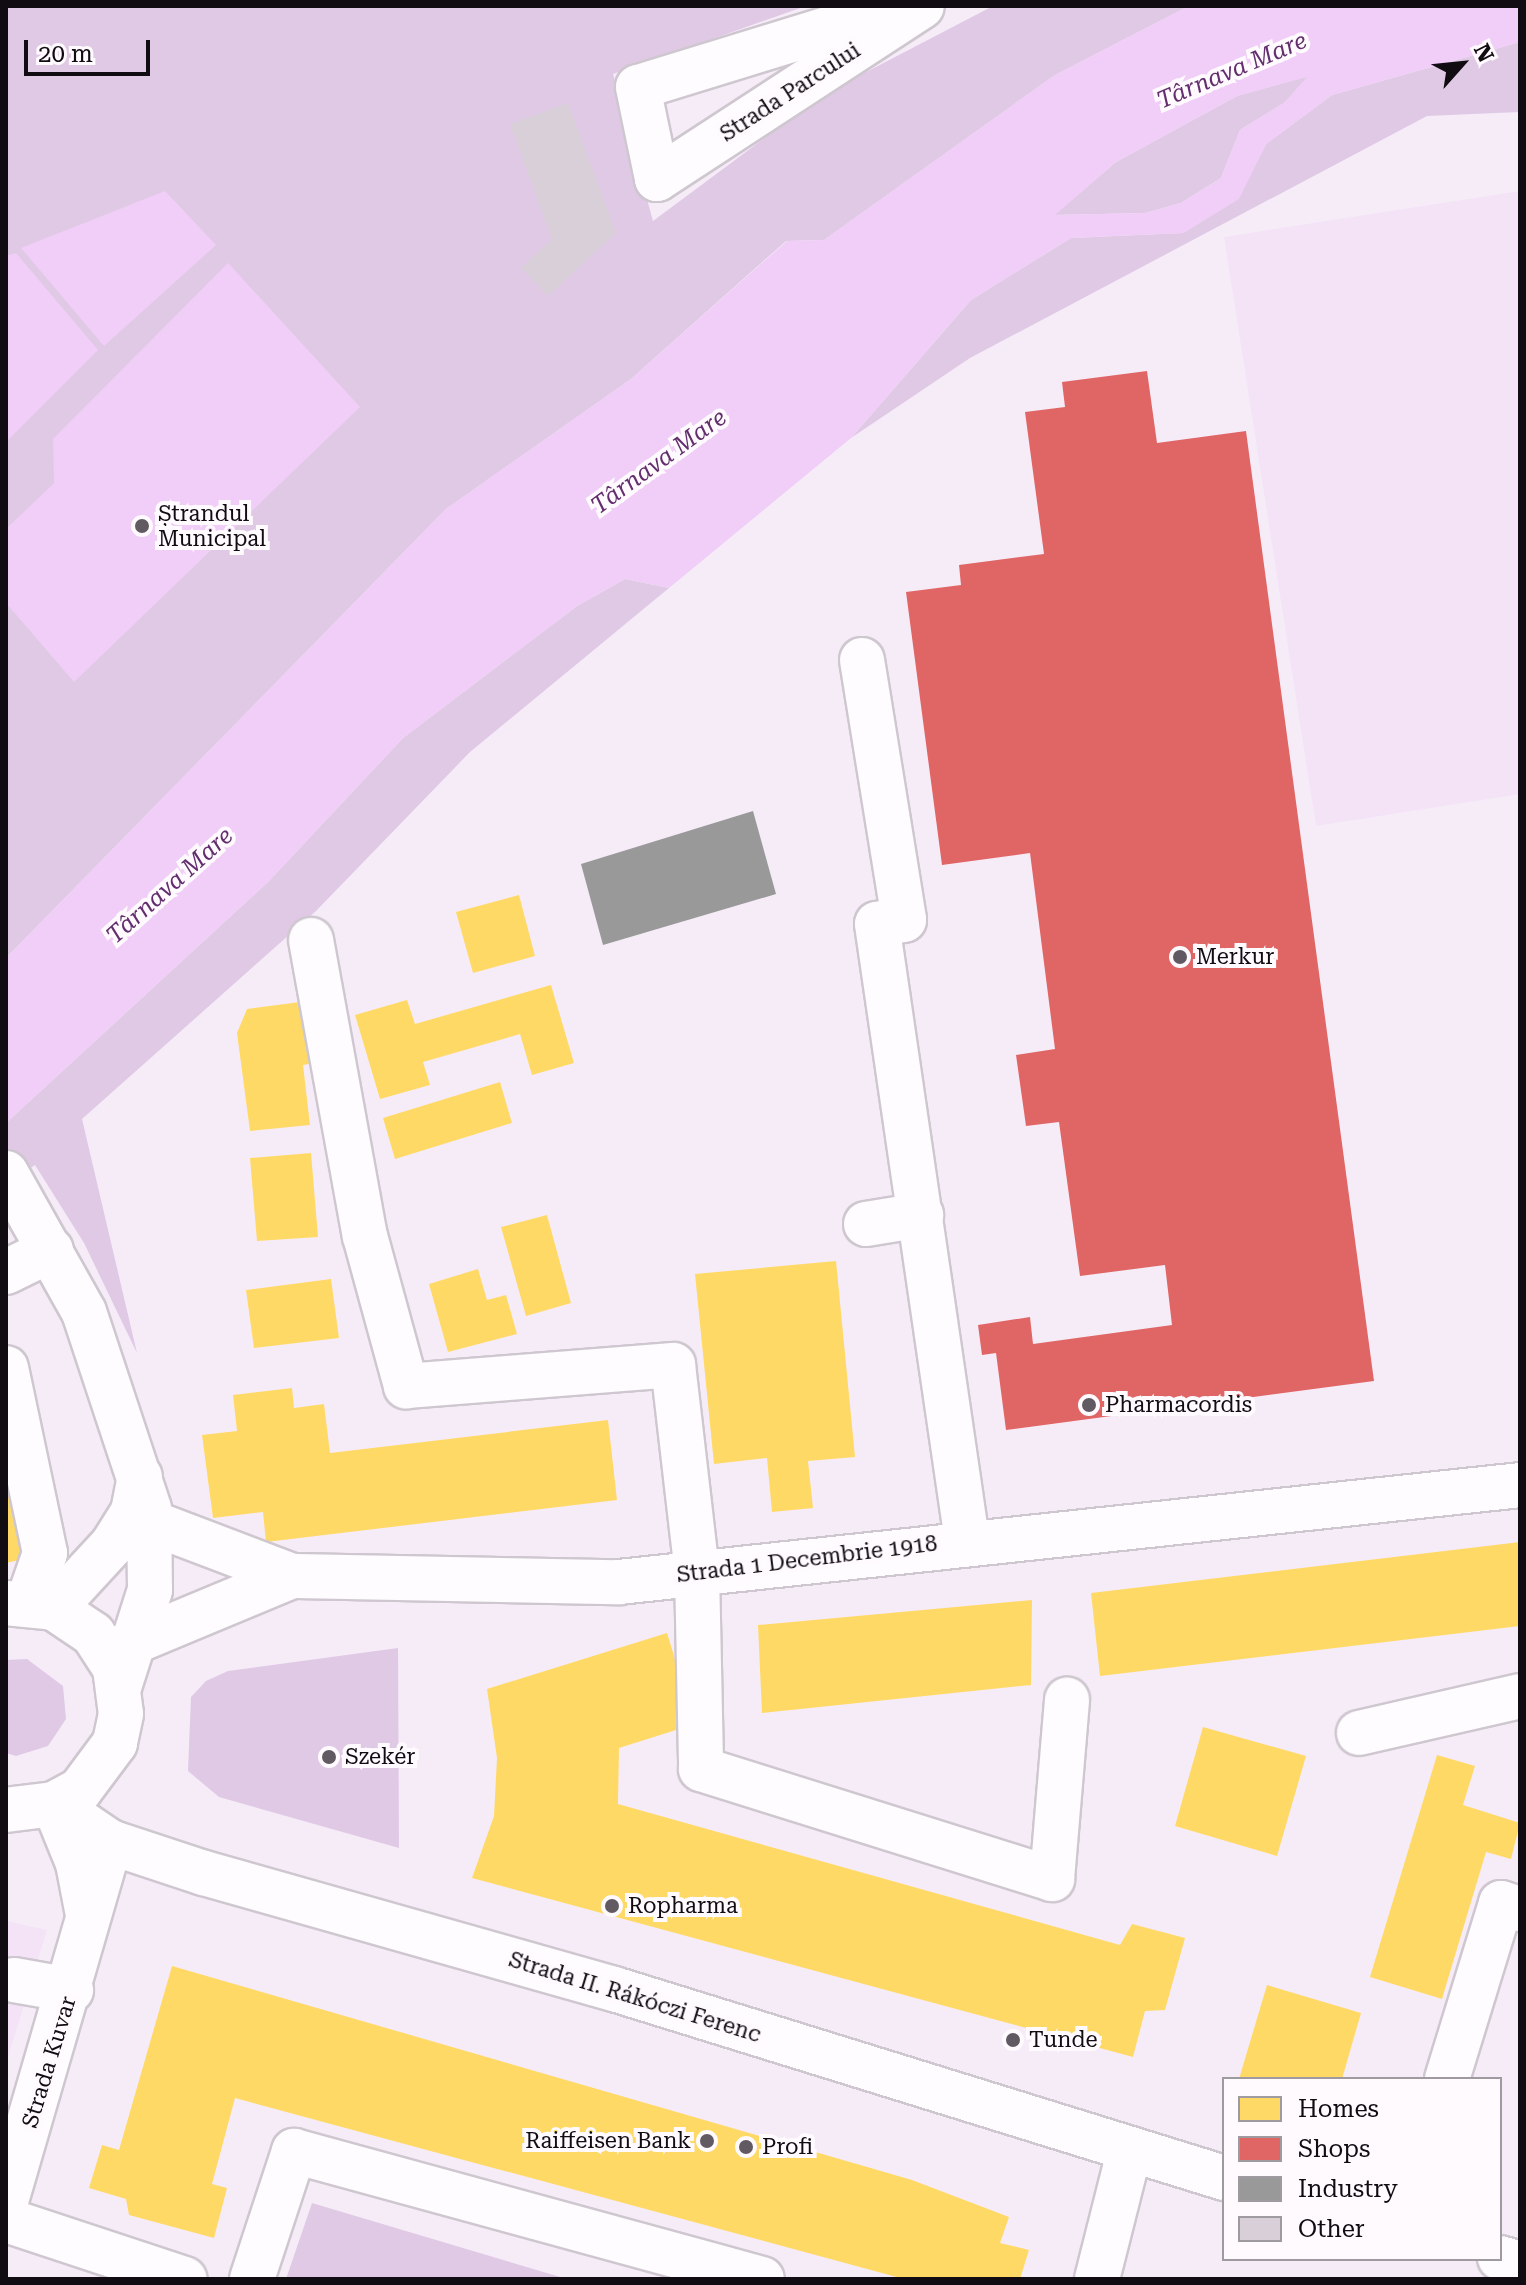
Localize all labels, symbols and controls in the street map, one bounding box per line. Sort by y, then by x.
scale bar [28,24,154,74]
north arrow [1422,24,1502,104]
water label: Târnava Mare [1153,26,1311,116]
street label: Strada Parcului [715,37,865,147]
text: 20 m [38,40,93,68]
text: N [1469,40,1499,66]
water label: Târnava Mare [586,403,732,521]
place label: Ștrandul Municipal [158,500,266,552]
marker: Ștrandul Municipal [133,517,151,535]
water label: Târnava Mare [101,822,239,950]
place label: Merkur [1196,944,1274,970]
marker: Merkur [1171,948,1189,966]
place label: Pharmacordis [1105,1392,1252,1418]
marker: Pharmacordis [1080,1396,1098,1414]
street label: Strada 1 Decembrie 1918 [675,1530,939,1588]
place label: Szekér [345,1744,415,1770]
marker: Szekér [320,1748,338,1766]
place label: Ropharma [628,1893,738,1919]
marker: Ropharma [603,1897,621,1915]
street label: Strada II. Rákóczi Ferenc [506,1946,764,2048]
street label: Strada Kuvar [16,1993,82,2131]
place label: Tunde [1029,2027,1098,2053]
marker: Tunde [1004,2031,1022,2049]
legend [1222,2077,1502,2261]
text: Homes [1298,2095,1379,2123]
place label: Raiffeisen Bank [525,2128,691,2154]
marker: Raiffeisen Bank [698,2132,716,2150]
place label: Profi [762,2134,813,2160]
text: Shops [1298,2135,1370,2163]
marker: Profi [737,2138,755,2156]
text: Industry [1298,2175,1398,2203]
text: Other [1298,2215,1365,2243]

